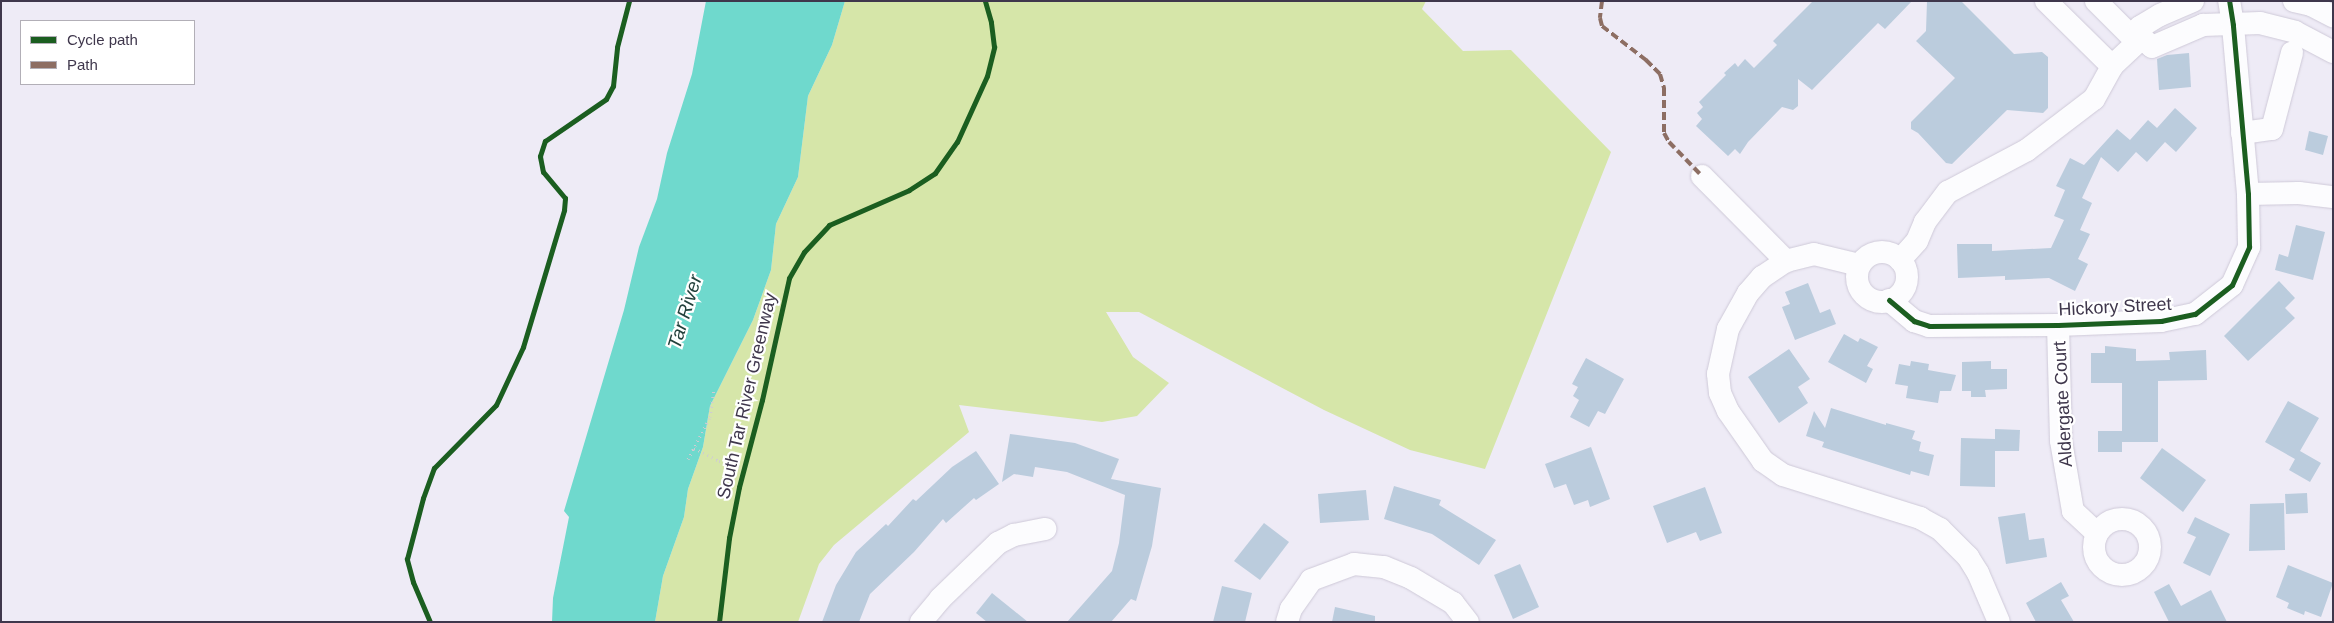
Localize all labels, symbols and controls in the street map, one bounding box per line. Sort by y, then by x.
legend [20,20,195,85]
text: Cycle path [67,31,138,48]
text: Path [67,56,98,73]
water label: Tar River [663,272,707,352]
street label: South Tar River Greenway [713,291,781,501]
street label: Hickory Street [2058,293,2172,321]
street label: Aldergate Court [2049,340,2077,468]

